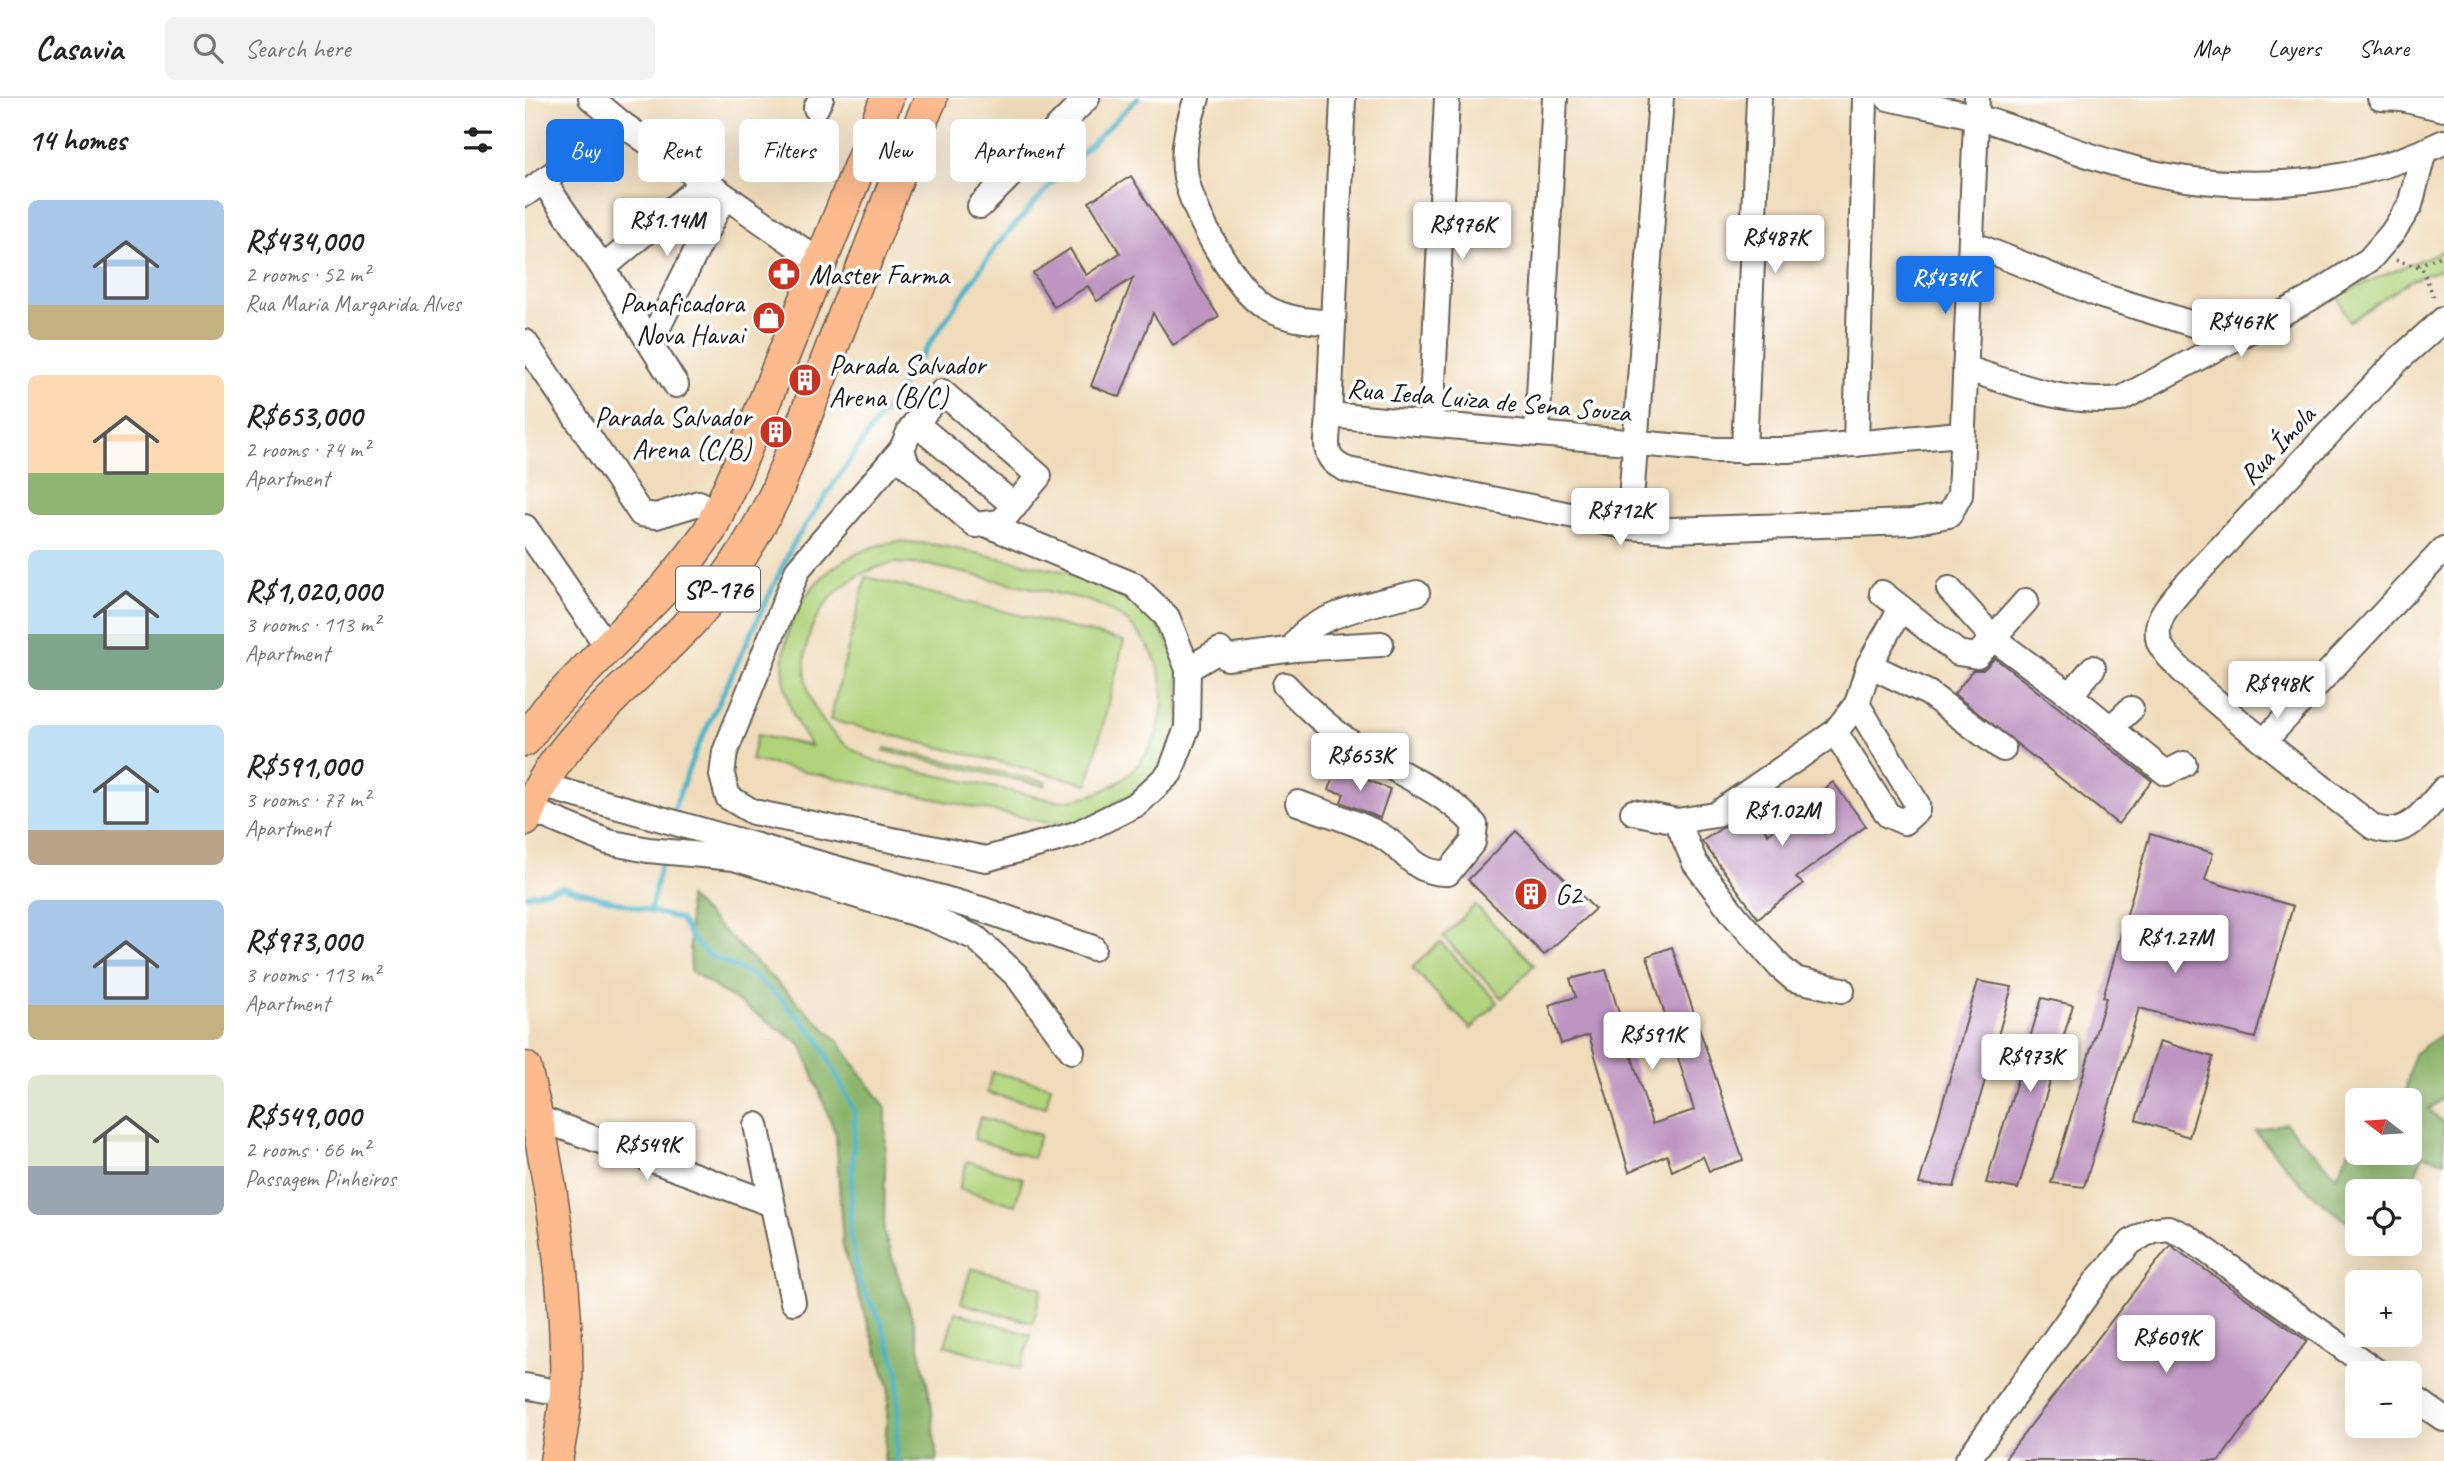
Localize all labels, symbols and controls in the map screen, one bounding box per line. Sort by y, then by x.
search box [165,17,655,80]
text: Casavia [35,27,123,69]
icon: search [189,29,227,67]
text: Search here [245,32,351,65]
text: Map [2193,33,2230,63]
text: Layers [2268,33,2321,63]
text: Share [2359,33,2409,63]
chip: Buy [546,119,624,182]
chip: Rent [638,119,725,182]
chip: Filters [739,119,839,182]
chip: New [853,119,936,182]
chip: Apartment [950,119,1086,182]
text: 14 homes [28,121,126,159]
icon: filters [459,121,497,159]
pin: R$1.14M [602,198,732,258]
pin: R$976K [1405,202,1519,262]
text: R$1.14M [629,206,705,235]
text: R$976K [1429,210,1495,239]
pin: R$487K [1718,216,1832,275]
text: R$434,000 [245,222,362,260]
text: R$487K [1742,223,1808,252]
icon: home [84,228,168,312]
pharmacy icon: Master Farma [765,255,803,293]
pin: R$434K [1888,256,2002,316]
place label: Master Farma [809,257,951,292]
text: 2 rooms · 52 m² [245,260,369,289]
text: R$434K [1912,264,1978,293]
place label: Panaficadora Nova Havai [620,285,748,352]
text: Rua Maria Margarida Alves [245,289,461,318]
shop icon: Panaficadora Nova Havai [750,299,788,337]
pin: R$467K [2184,300,2298,359]
text: R$467K [2208,307,2274,336]
place label: Parada Salvador Arena (B/C) [829,347,987,414]
building icon: Parada Salvador Arena (B/C) [786,361,824,399]
street label: Rua Ieda Luiza de Sena Souza [1346,370,1634,430]
text: R$653,000 [245,397,362,435]
street label: Rua Ímola [2232,397,2324,492]
place label: Parada Salvador Arena (C/B) [595,399,753,466]
icon: home [84,403,168,487]
building icon: Parada Salvador Arena (C/B) [757,413,795,451]
text: 2 rooms · 74 m² [245,435,369,464]
text: Apartment [245,464,330,493]
pin: R$712K [1563,489,1677,548]
text: R$712K [1587,496,1653,525]
road number: SP-176 [676,566,760,611]
text: R$1,020,000 [245,572,381,610]
icon: home [84,578,168,662]
text: 3 rooms · 113 m² [245,610,380,639]
text: Apartment [245,639,330,668]
pin: R$948K [2220,662,2334,721]
text: R$948K [2244,669,2310,698]
pin: R$653K [1303,734,1417,793]
text: R$653K [1327,741,1393,770]
text: R$591,000 [245,747,361,785]
icon: home [84,753,168,837]
text: 3 rooms · 77 m² [245,785,369,814]
pin: R$1.02M [1717,788,1847,848]
text: R$1.02M [1744,796,1820,825]
text: Apartment [245,814,330,843]
building icon: G2 [1512,875,1550,913]
place label: G2 [1555,877,1584,912]
pin: R$1.27M [2110,916,2240,975]
text: R$973,000 [245,922,361,960]
text: R$1.27M [2137,923,2213,952]
icon: home [84,928,168,1012]
text: 3 rooms · 113 m² [245,960,380,989]
text: Apartment [245,989,330,1018]
pin: R$591K [1595,1012,1709,1072]
text: R$591K [1620,1020,1684,1049]
pin: R$973K [1973,1034,2087,1094]
text: R$973K [1997,1042,2063,1071]
north arrow [2345,1088,2422,1166]
map controls [2345,1088,2422,1438]
text: R$549,000 [245,1097,361,1135]
icon: home [84,1103,168,1187]
pin: R$549K [590,1122,704,1182]
text: R$549K [615,1130,679,1159]
text: 2 rooms · 66 m² [245,1135,369,1164]
text: Passagem Pinheiros [245,1164,396,1193]
button: locate [2345,1179,2422,1256]
button: + [2345,1270,2422,1347]
pin: R$609K [2109,1316,2223,1375]
text: R$609K [2133,1323,2199,1352]
button: − [2345,1361,2422,1438]

